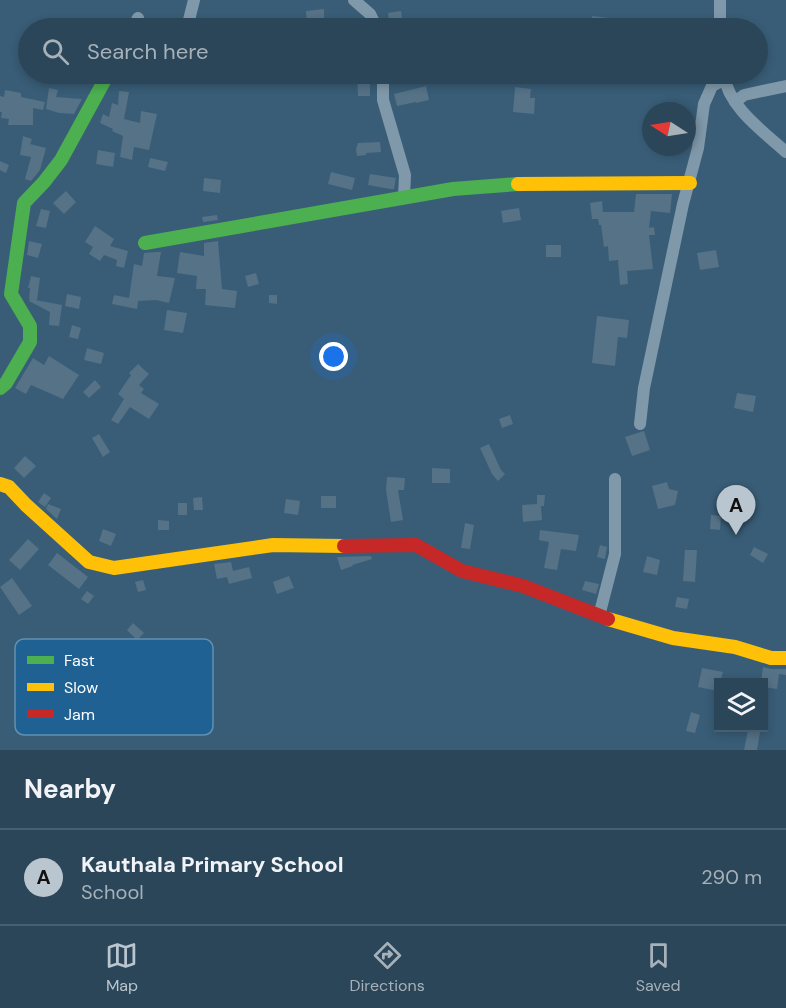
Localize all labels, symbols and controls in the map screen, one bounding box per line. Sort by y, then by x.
search box [18,18,768,84]
icon: search [39,35,72,68]
text: Search here [87,37,208,66]
north arrow [642,102,696,156]
your location [319,342,348,371]
pin: A [716,486,756,535]
legend [15,639,213,735]
text: Fast [64,650,95,671]
text: Slow [64,677,98,698]
map controls [714,678,768,732]
button: layers [714,678,768,732]
text: Jam [64,704,95,725]
text: Nearby [24,772,116,806]
text: Kauthala Primary School [81,850,344,879]
text: A [36,864,51,890]
text: 290 m [701,864,762,890]
text: School [81,879,144,905]
tab: Map [105,939,138,996]
tab: Directions [349,939,425,996]
tab: Saved [636,939,681,996]

